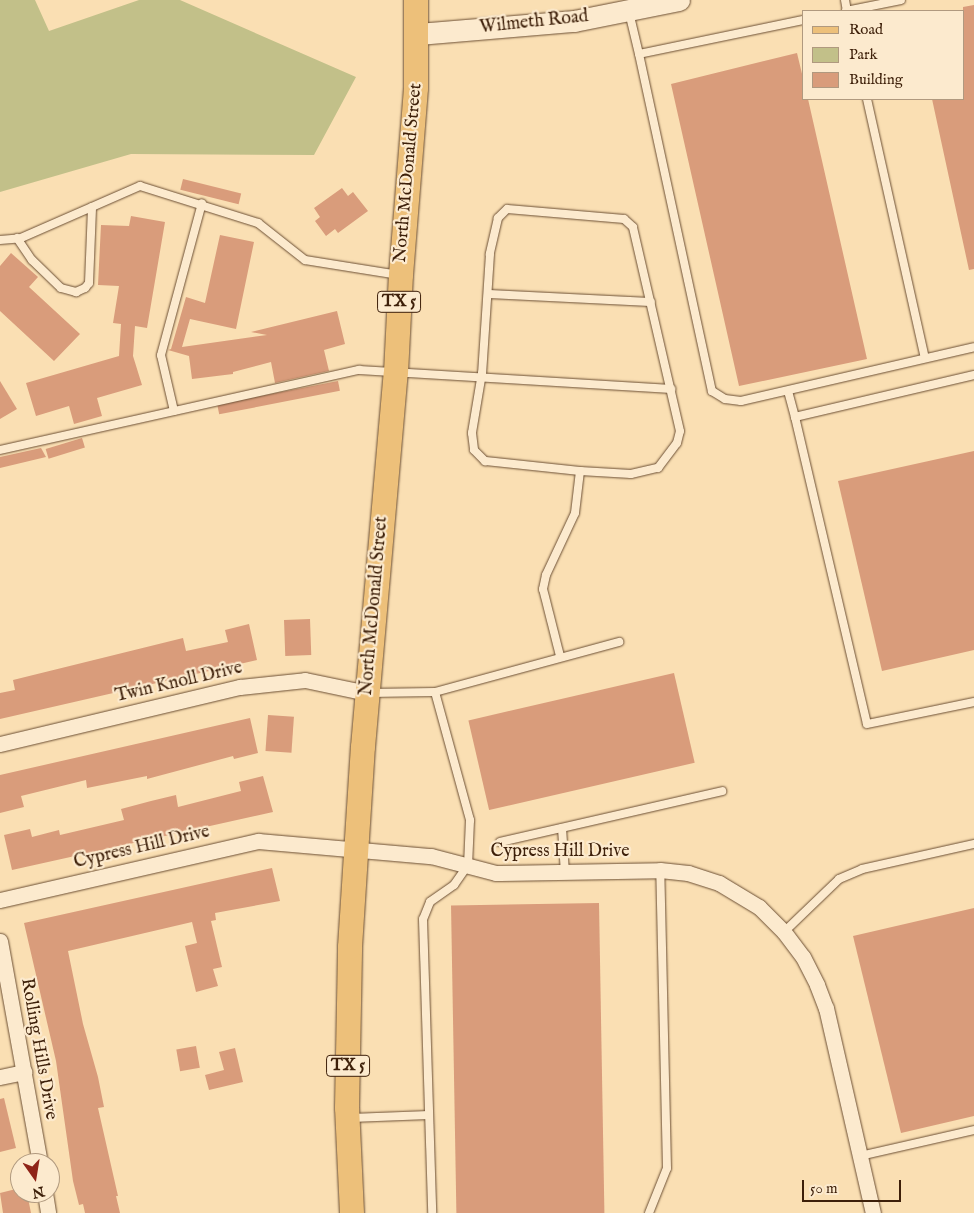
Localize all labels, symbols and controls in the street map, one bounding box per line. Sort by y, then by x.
street label: Wilmeth Road [478,7,590,39]
legend [802,10,964,100]
text: Road [849,20,883,39]
text: Park [849,45,878,64]
text: Building [849,70,903,89]
street label: North McDonald Street [390,82,428,264]
road number: TX 5 [376,288,422,316]
street label: North McDonald Street [356,515,394,697]
street label: Twin Knoll Drive [113,658,245,708]
street label: Cypress Hill Drive [72,822,212,874]
street label: Cypress Hill Drive [491,841,629,863]
street label: Rolling Hills Drive [15,976,61,1122]
road number: TX 5 [326,1052,370,1080]
north arrow [10,1153,60,1203]
scale bar [804,1170,903,1202]
text: 50 m [810,1179,838,1198]
text: N [30,1182,46,1202]

